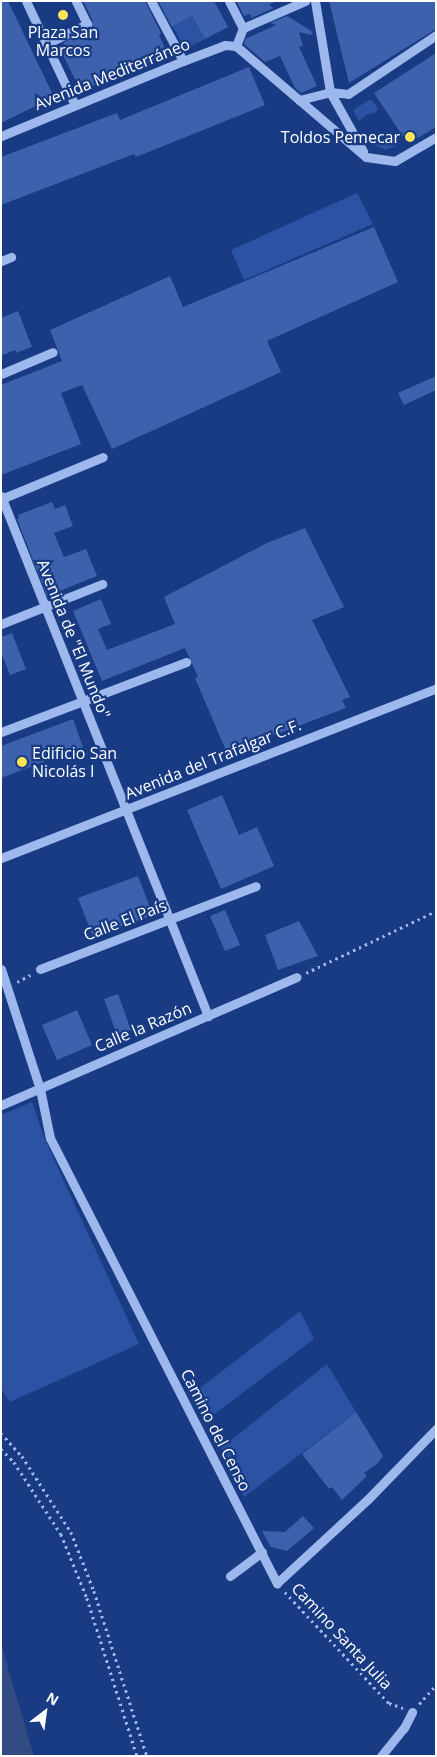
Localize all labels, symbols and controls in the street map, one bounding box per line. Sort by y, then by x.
marker: Plaza San Marcos [57,9,69,21]
place label: Plaza San Marcos [28,22,98,60]
street label: Avenida Mediterráneo [31,34,193,114]
place label: Toldos Pemecar [281,127,400,147]
marker: Toldos Pemecar [404,131,416,143]
street label: Avenida de "El Mundo" [33,557,115,721]
street label: Avenida del Trafalgar C.F. [122,715,304,803]
place label: Edificio San Nicolás I [32,743,117,781]
marker: Edificio San Nicolás I [16,756,28,768]
street label: Calle El País [81,895,169,945]
street label: Calle la Razón [92,998,194,1056]
street label: Camino del Censo [177,1366,255,1494]
street label: Camino Santa Julia [288,1579,396,1693]
north arrow [20,1687,70,1737]
text: N [43,1687,62,1710]

